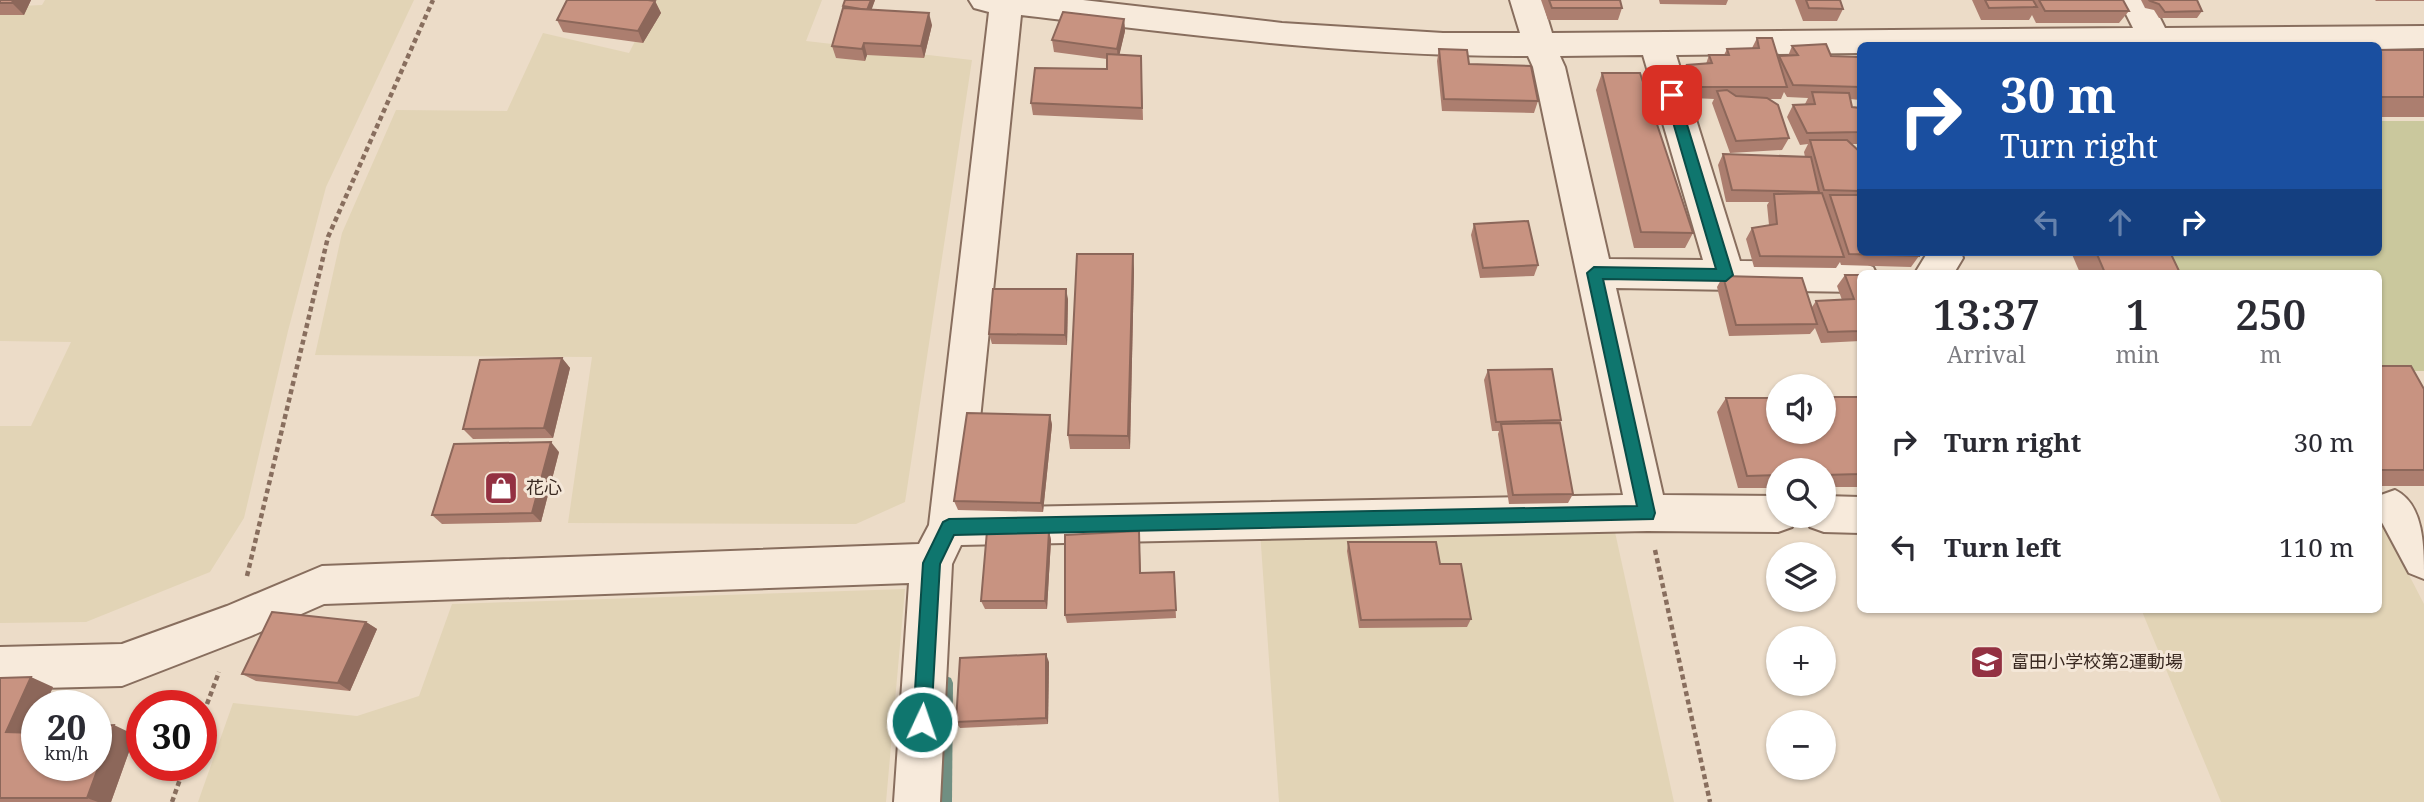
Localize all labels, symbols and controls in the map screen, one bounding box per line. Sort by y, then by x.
text: 30 m [2000,61,2116,127]
pin [1642,65,1702,125]
icon: right [1885,70,1976,161]
icon: arrive [1653,76,1691,114]
text: Turn right [2000,124,2158,167]
icon: left [2028,203,2066,241]
icon: ahead [2101,203,2139,241]
icon: right [2174,203,2212,241]
text: 13:37 [1933,285,2040,342]
text: 1 [2126,285,2149,342]
text: 250 [2235,285,2306,342]
text: Arrival [1947,338,2026,370]
text: min [2116,338,2160,370]
text: m [2260,338,2282,370]
map controls [1766,374,1836,780]
button: sound [1766,374,1836,444]
icon: right [1885,423,1923,461]
text: Turn right [1944,424,2081,460]
text: 30 m [2294,424,2354,460]
button: search [1766,458,1836,528]
shop icon: 花心 [482,469,520,507]
place label: 花心 [526,475,562,499]
icon: left [1885,528,1923,566]
text: Turn left [1944,529,2061,565]
text: 110 m [2279,529,2354,565]
button: layers [1766,542,1836,612]
button: + [1766,626,1836,696]
school or university icon: 富田小学校第2運動場 [1968,643,2006,681]
place label: 富田小学校第2運動場 [2011,649,2183,673]
position arrow [885,685,959,759]
speed limit sign: 30 [126,690,217,781]
text: 20 [47,703,86,750]
button: − [1766,710,1836,780]
text: km/h [44,741,89,765]

